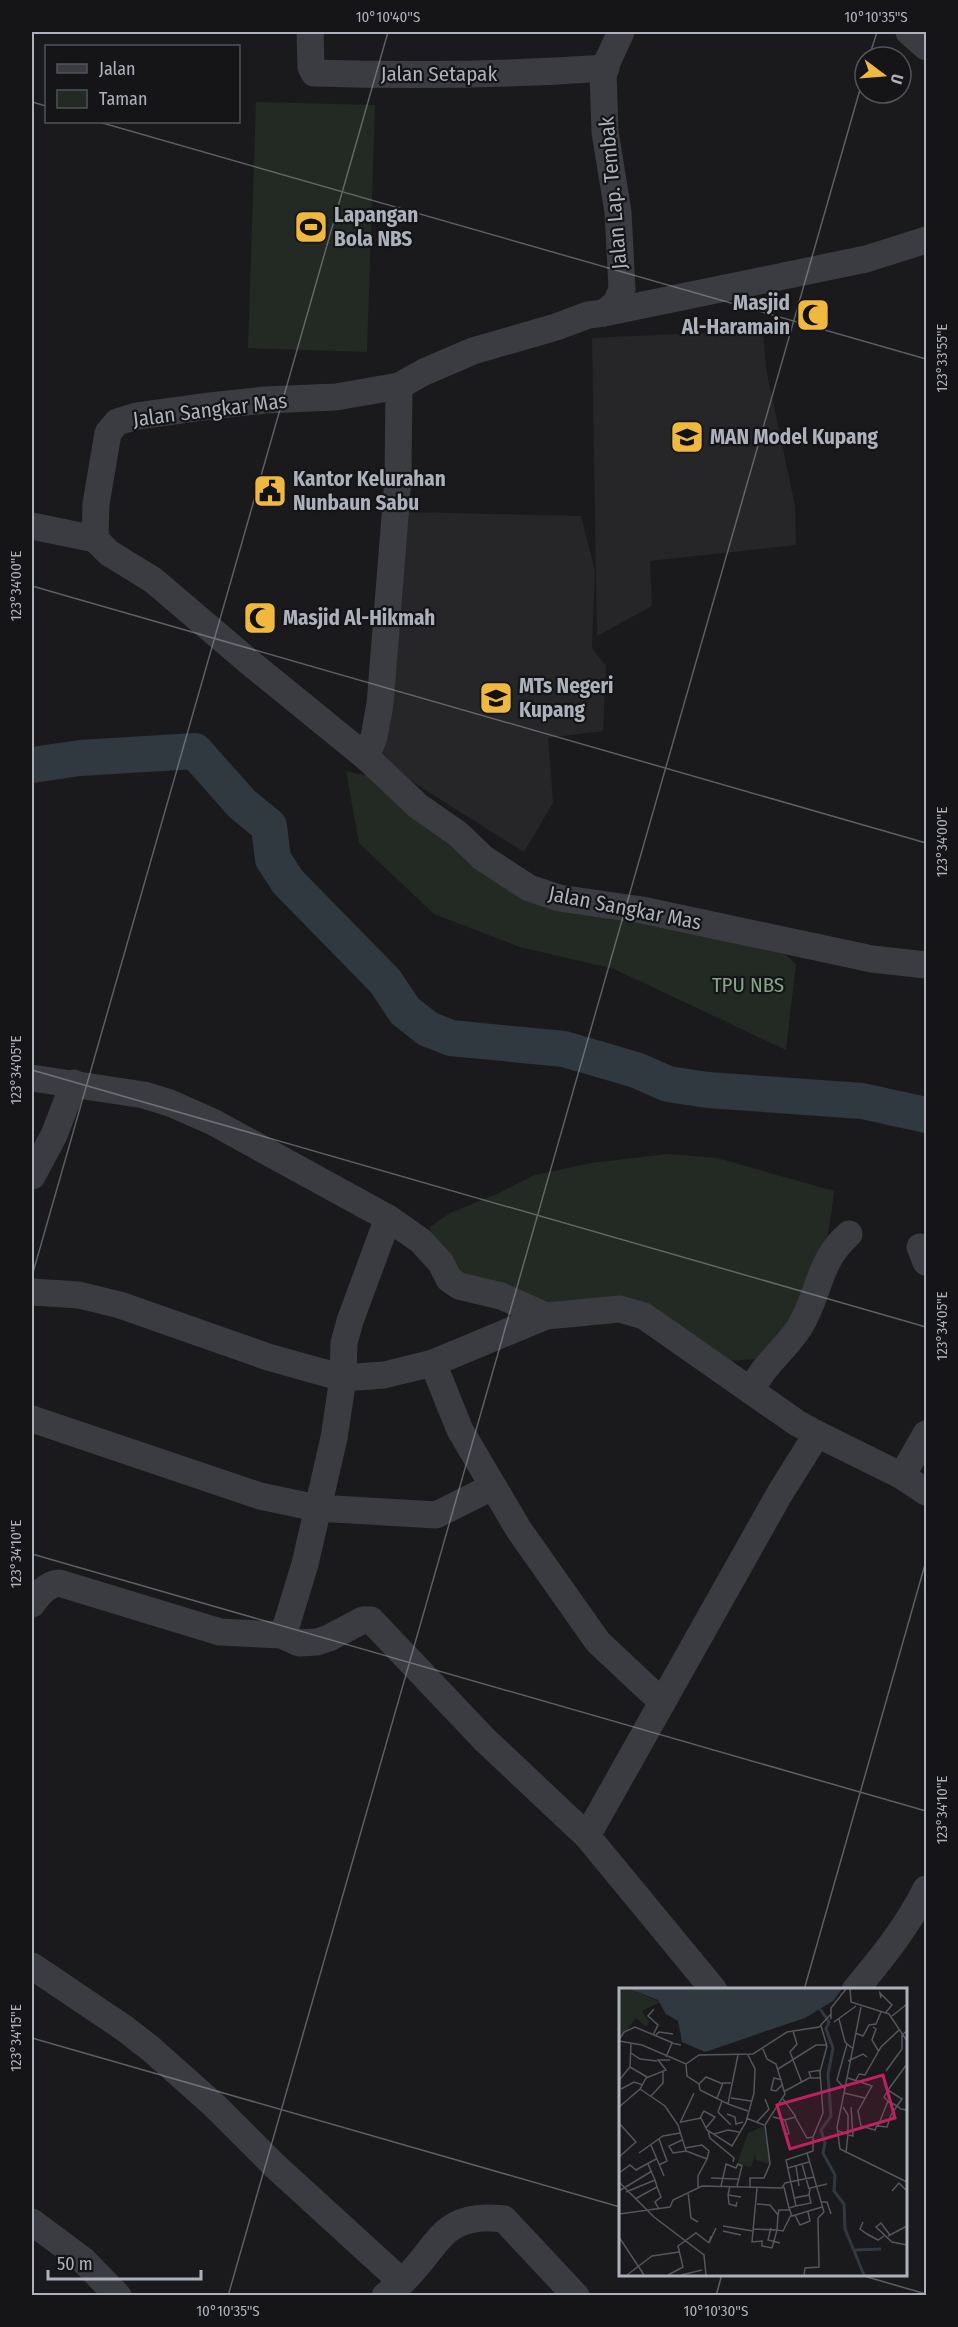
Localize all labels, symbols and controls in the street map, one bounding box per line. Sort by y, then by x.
text: 10°10'40"S [356,8,420,26]
text: 10°10'35"S [844,8,908,26]
legend [45,45,240,123]
north arrow [853,45,913,105]
text: Jalan [99,58,136,80]
street label: Jalan Setapak [381,61,497,87]
text: U [887,72,907,86]
text: Taman [99,88,147,110]
street label: Jalan Lap. Tembak [593,115,633,271]
place label: Lapangan Bola NBS [334,202,418,252]
sports icon: Lapangan Bola NBS [293,209,329,245]
place label: Masjid Al-Haramain [681,290,790,340]
mosque icon: Masjid Al-Haramain [795,297,831,333]
text: 123°33'55"E [933,324,951,392]
street label: Jalan Sangkar Mas [131,388,289,432]
school or university icon: MAN Model Kupang [669,419,705,455]
place label: MAN Model Kupang [710,424,878,450]
place label: Kantor Kelurahan Nunbaun Sabu [293,466,446,516]
public building icon: Kantor Kelurahan Nunbaun Sabu [252,473,288,509]
text: 123°34'00"E [7,551,25,621]
mosque icon: Masjid Al-Hikmah [242,600,278,636]
place label: Masjid Al-Hikmah [283,605,435,631]
place label: MTs Negeri Kupang [519,673,614,723]
school or university icon: MTs Negeri Kupang [478,680,514,716]
text: 123°34'00"E [933,807,951,877]
street label: Jalan Sangkar Mas [546,880,704,936]
park label: TPU NBS [712,972,784,998]
text: 123°34'05"E [7,1035,25,1105]
text: 123°34'05"E [933,1291,951,1361]
text: 123°34'10"E [7,1520,25,1588]
text: 123°34'10"E [933,1776,951,1844]
inset map [619,1988,907,2276]
text: 123°34'15"E [7,2004,25,2072]
scale bar [48,2243,201,2281]
text: 50 m [57,2253,93,2275]
text: 10°10'35"S [196,2302,260,2320]
text: 10°10'30"S [684,2302,748,2320]

